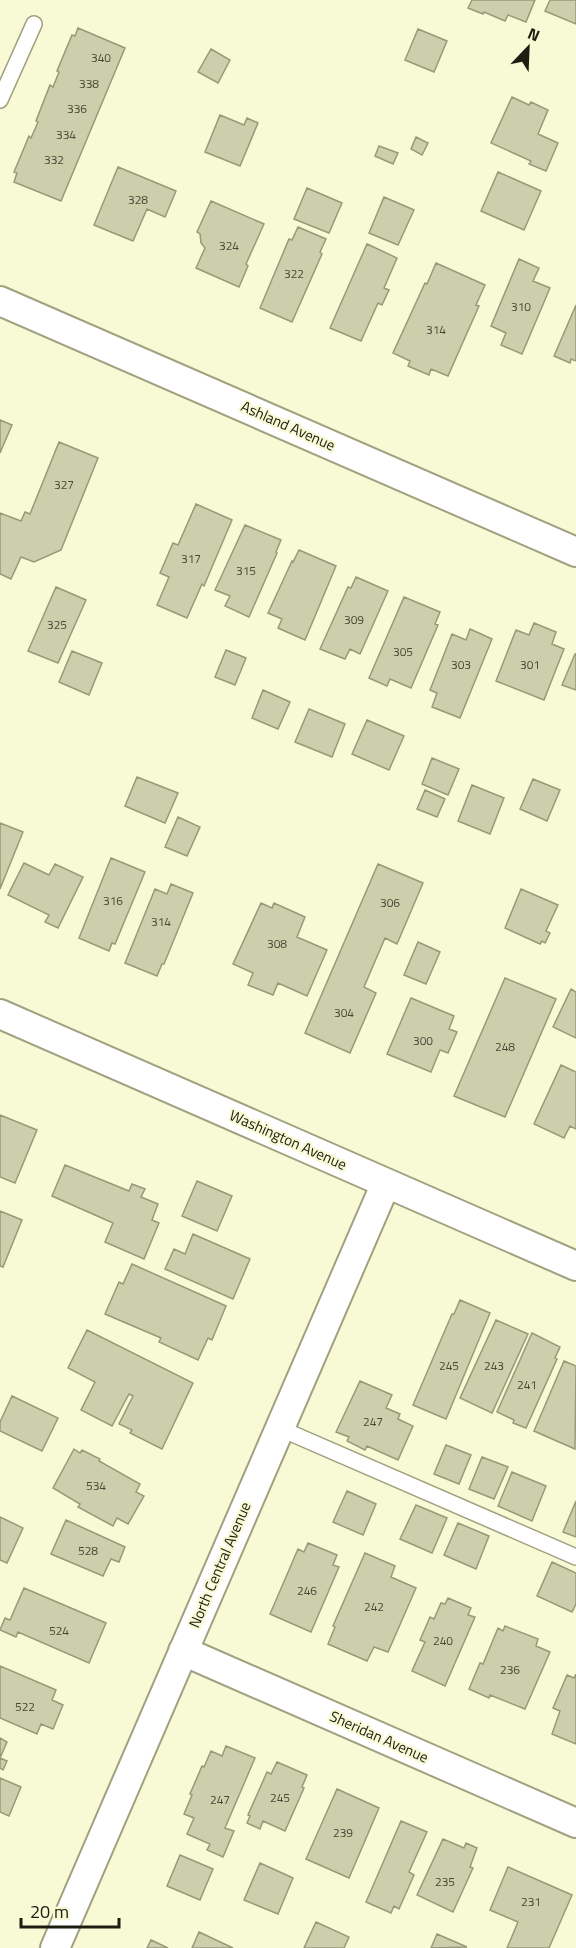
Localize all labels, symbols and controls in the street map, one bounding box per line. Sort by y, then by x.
north arrow [498,18,558,78]
text: N [524,21,544,47]
house number: 340 [91,48,111,67]
house number: 338 [79,74,99,93]
house number: 336 [67,99,87,118]
house number: 334 [56,125,76,144]
house number: 332 [44,150,64,169]
house number: 328 [128,190,148,209]
house number: 324 [219,236,239,255]
house number: 322 [284,264,304,283]
house number: 310 [511,297,531,316]
house number: 314 [426,320,446,339]
street label: Ashland Avenue [237,394,339,457]
house number: 327 [54,475,74,494]
house number: 317 [181,549,201,568]
house number: 315 [236,561,256,580]
house number: 309 [344,610,364,629]
house number: 325 [47,615,67,634]
house number: 305 [393,642,413,661]
house number: 303 [451,655,471,674]
house number: 301 [520,655,540,674]
house number: 316 [103,891,123,910]
house number: 306 [380,893,400,912]
house number: 314 [151,912,171,931]
house number: 308 [267,934,287,953]
house number: 304 [334,1003,354,1022]
house number: 300 [413,1031,433,1050]
house number: 248 [495,1037,515,1056]
street label: Washington Avenue [226,1103,350,1176]
house number: 245 [439,1356,459,1375]
house number: 243 [484,1356,504,1375]
house number: 241 [517,1375,537,1394]
house number: 247 [363,1412,383,1431]
house number: 534 [86,1476,106,1495]
street label: North Central Avenue [183,1498,257,1631]
house number: 528 [78,1541,98,1560]
house number: 246 [297,1581,317,1600]
house number: 242 [364,1597,384,1616]
house number: 524 [49,1621,69,1640]
house number: 240 [433,1631,453,1650]
house number: 236 [500,1660,520,1679]
house number: 522 [15,1697,35,1716]
street label: Sheridan Avenue [326,1704,432,1769]
house number: 245 [270,1788,290,1807]
house number: 247 [210,1790,230,1809]
house number: 239 [333,1823,353,1842]
house number: 235 [435,1872,455,1891]
scale bar [21,1891,118,1929]
house number: 231 [521,1892,541,1911]
text: 20 m [30,1898,69,1925]

